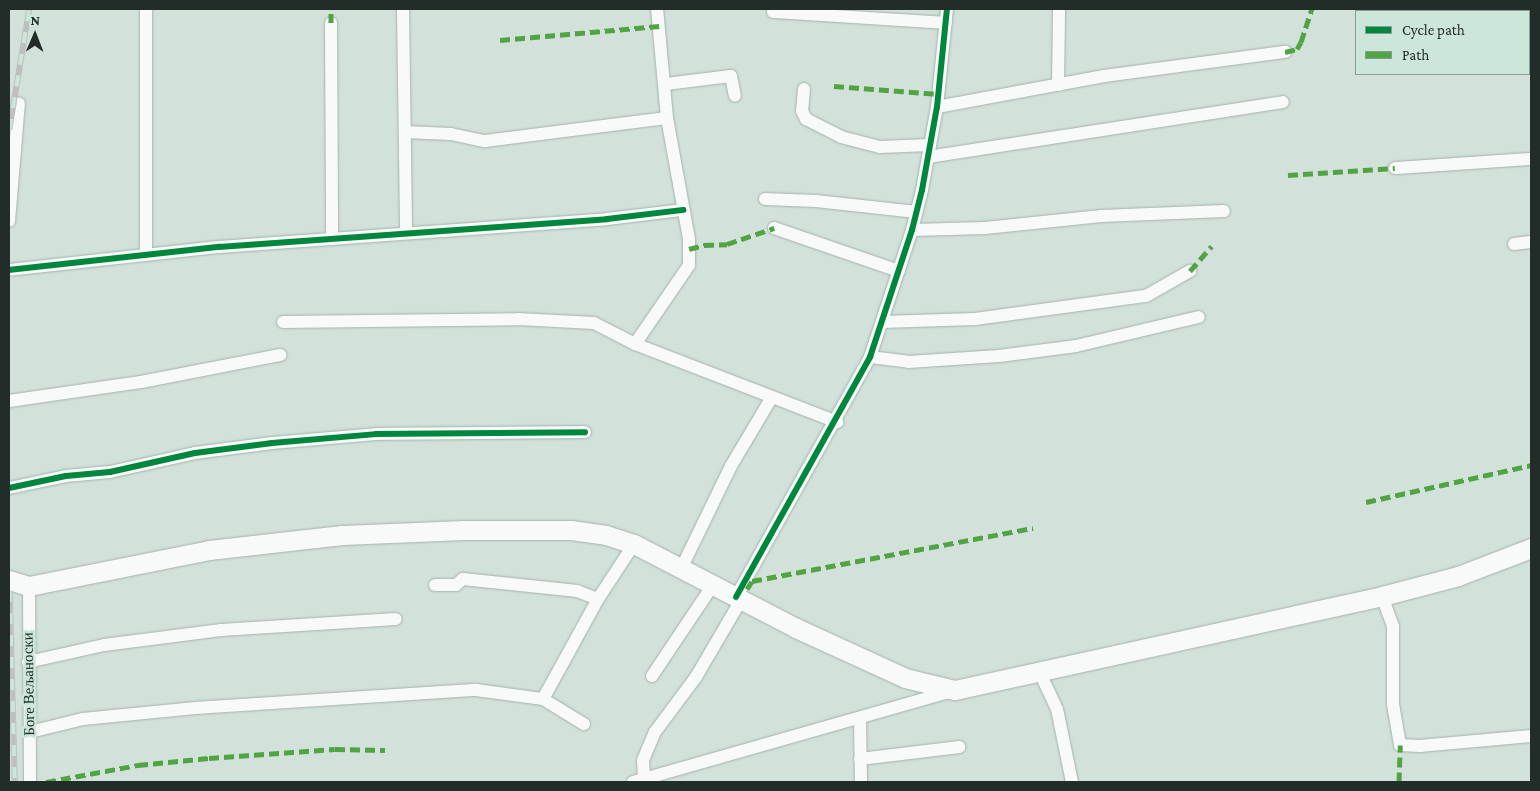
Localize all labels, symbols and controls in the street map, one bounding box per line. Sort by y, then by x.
north arrow [10,10,60,60]
legend [1355,10,1530,75]
text: N [30,12,40,28]
text: Cycle path [1402,22,1465,38]
text: Path [1402,47,1429,63]
street label: Боге Вељаноски [19,632,39,736]

